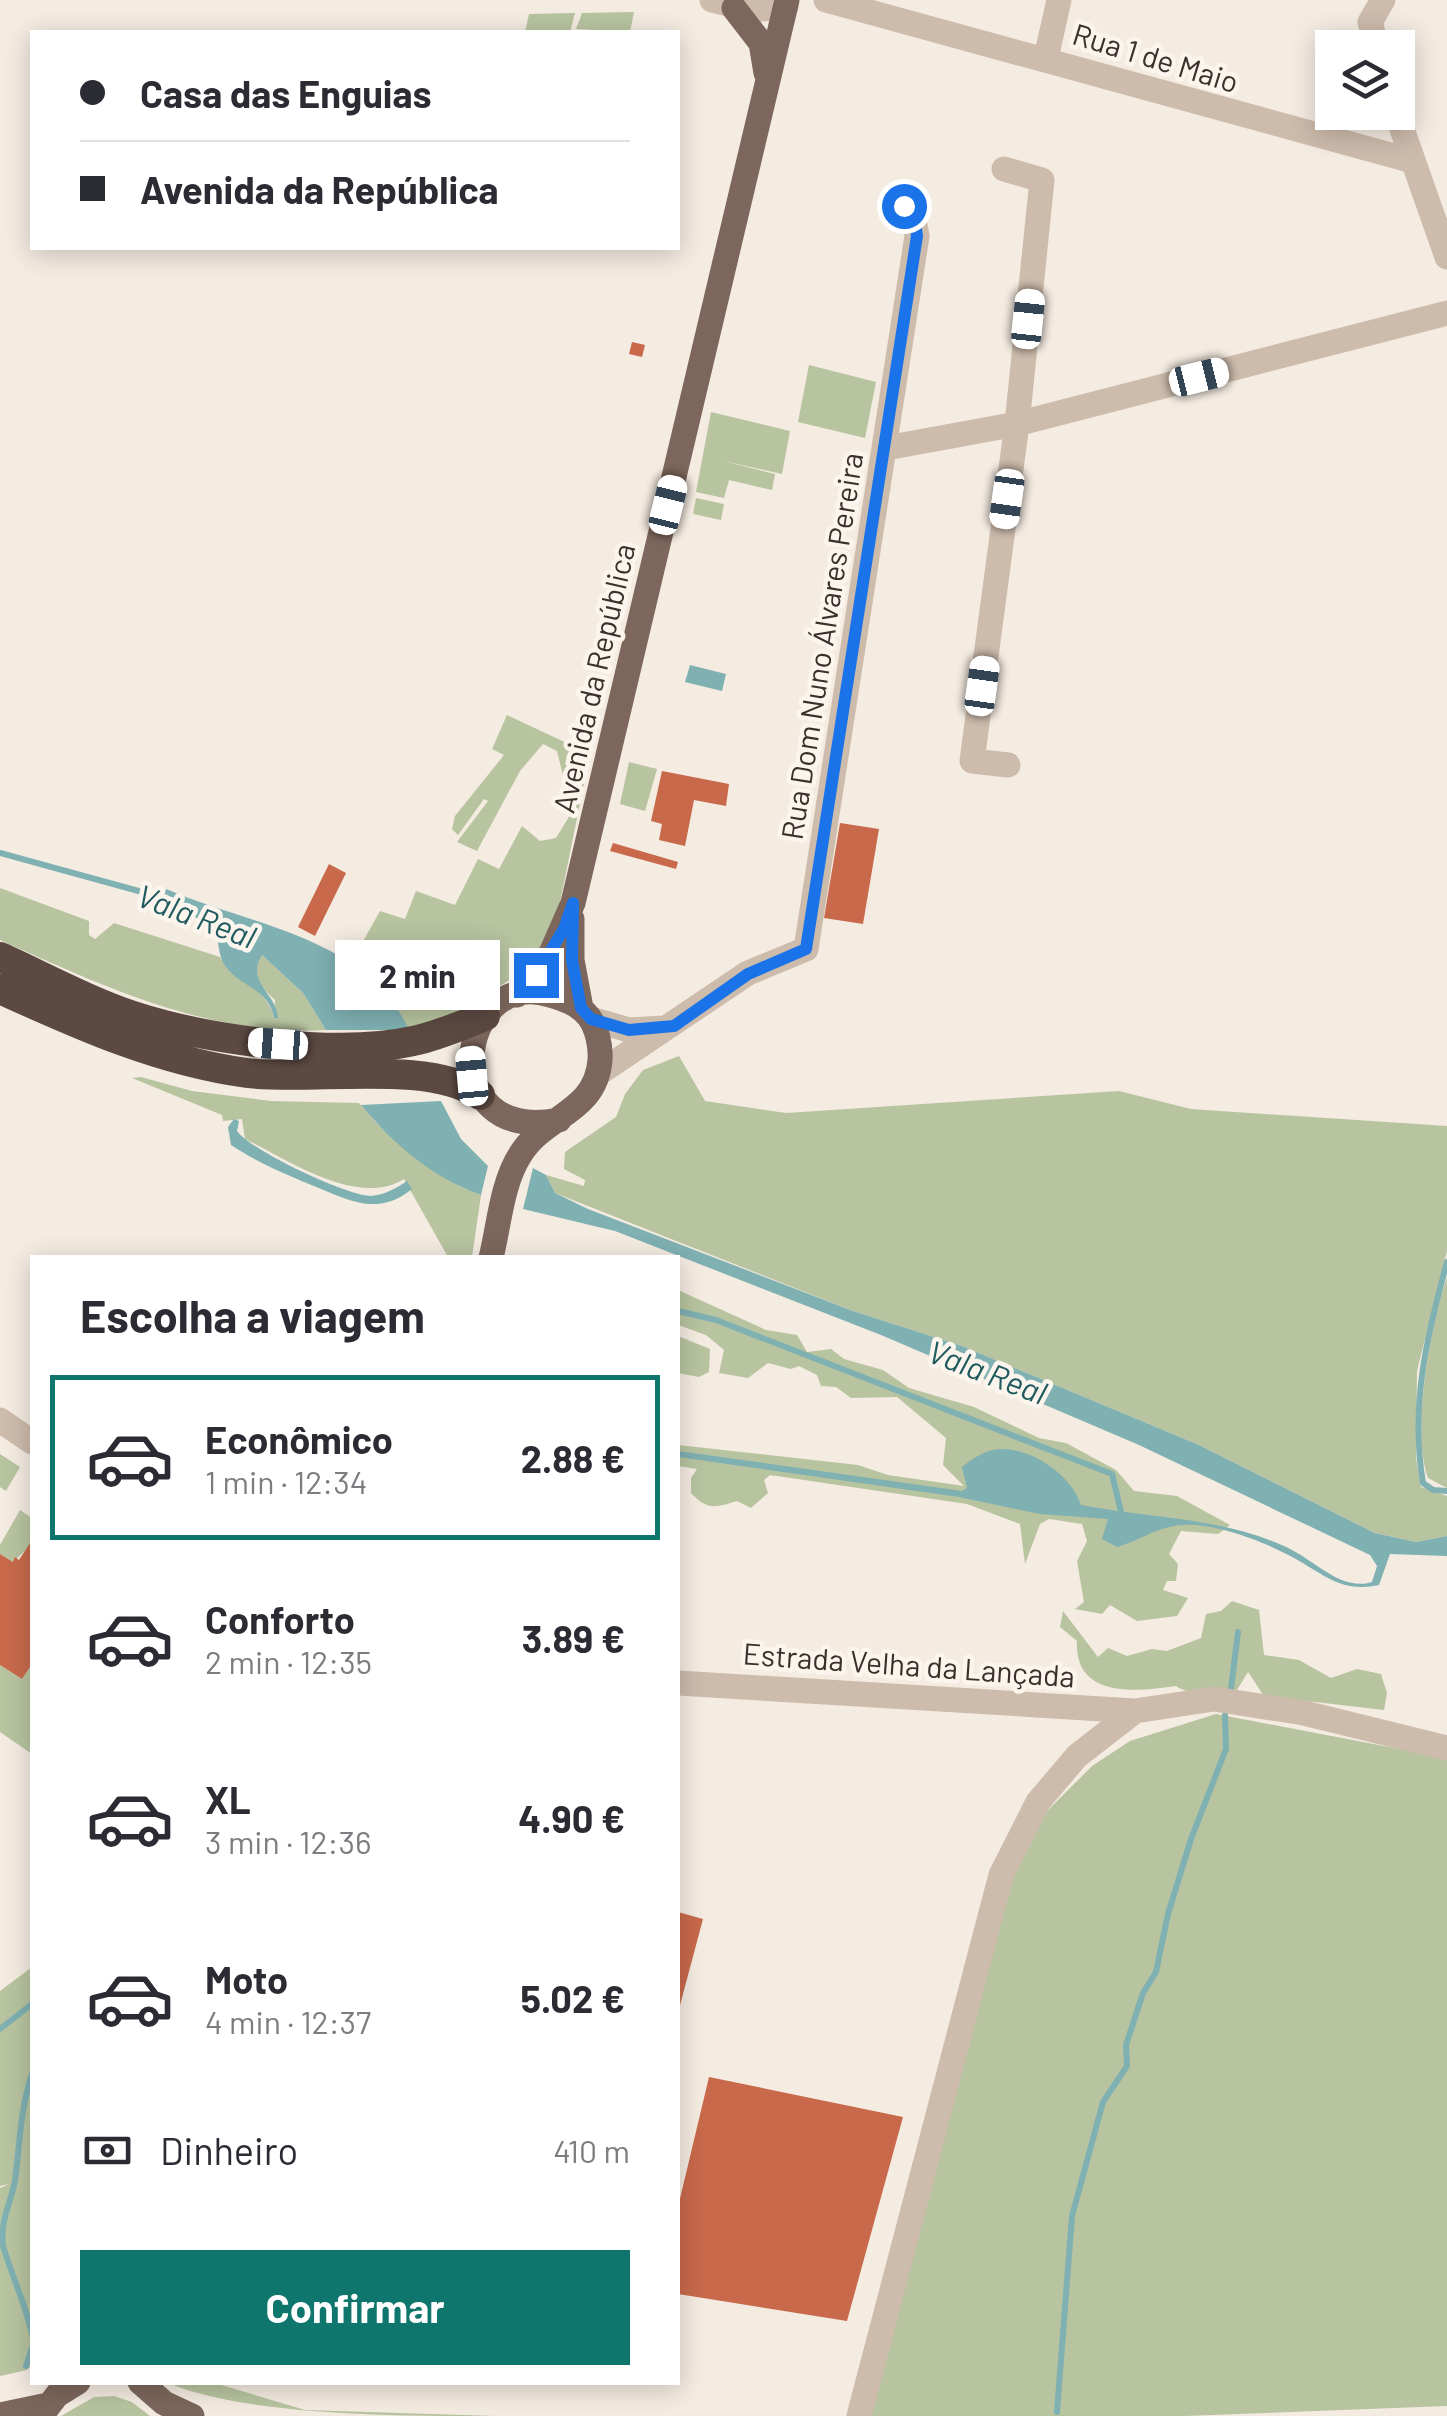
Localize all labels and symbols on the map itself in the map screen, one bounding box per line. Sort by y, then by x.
street label: Rua 1 de Maio [1069,15,1243,99]
route start [882,184,927,229]
car [1010,288,1046,350]
car [1166,355,1232,399]
street label: Rua Dom Nuno Álvares Pereira [773,450,869,842]
car [988,467,1026,531]
car [646,472,690,538]
street label: Avenida da República [545,540,641,816]
car [963,654,1001,718]
water label: Vala Real [132,875,262,955]
callout: 2 min [336,940,501,1010]
route end [514,953,559,998]
car [247,1027,309,1061]
car [454,1045,490,1107]
water label: Vala Real [923,1331,1053,1411]
street label: Estrada Velha da Lançada [742,1634,1076,1694]

